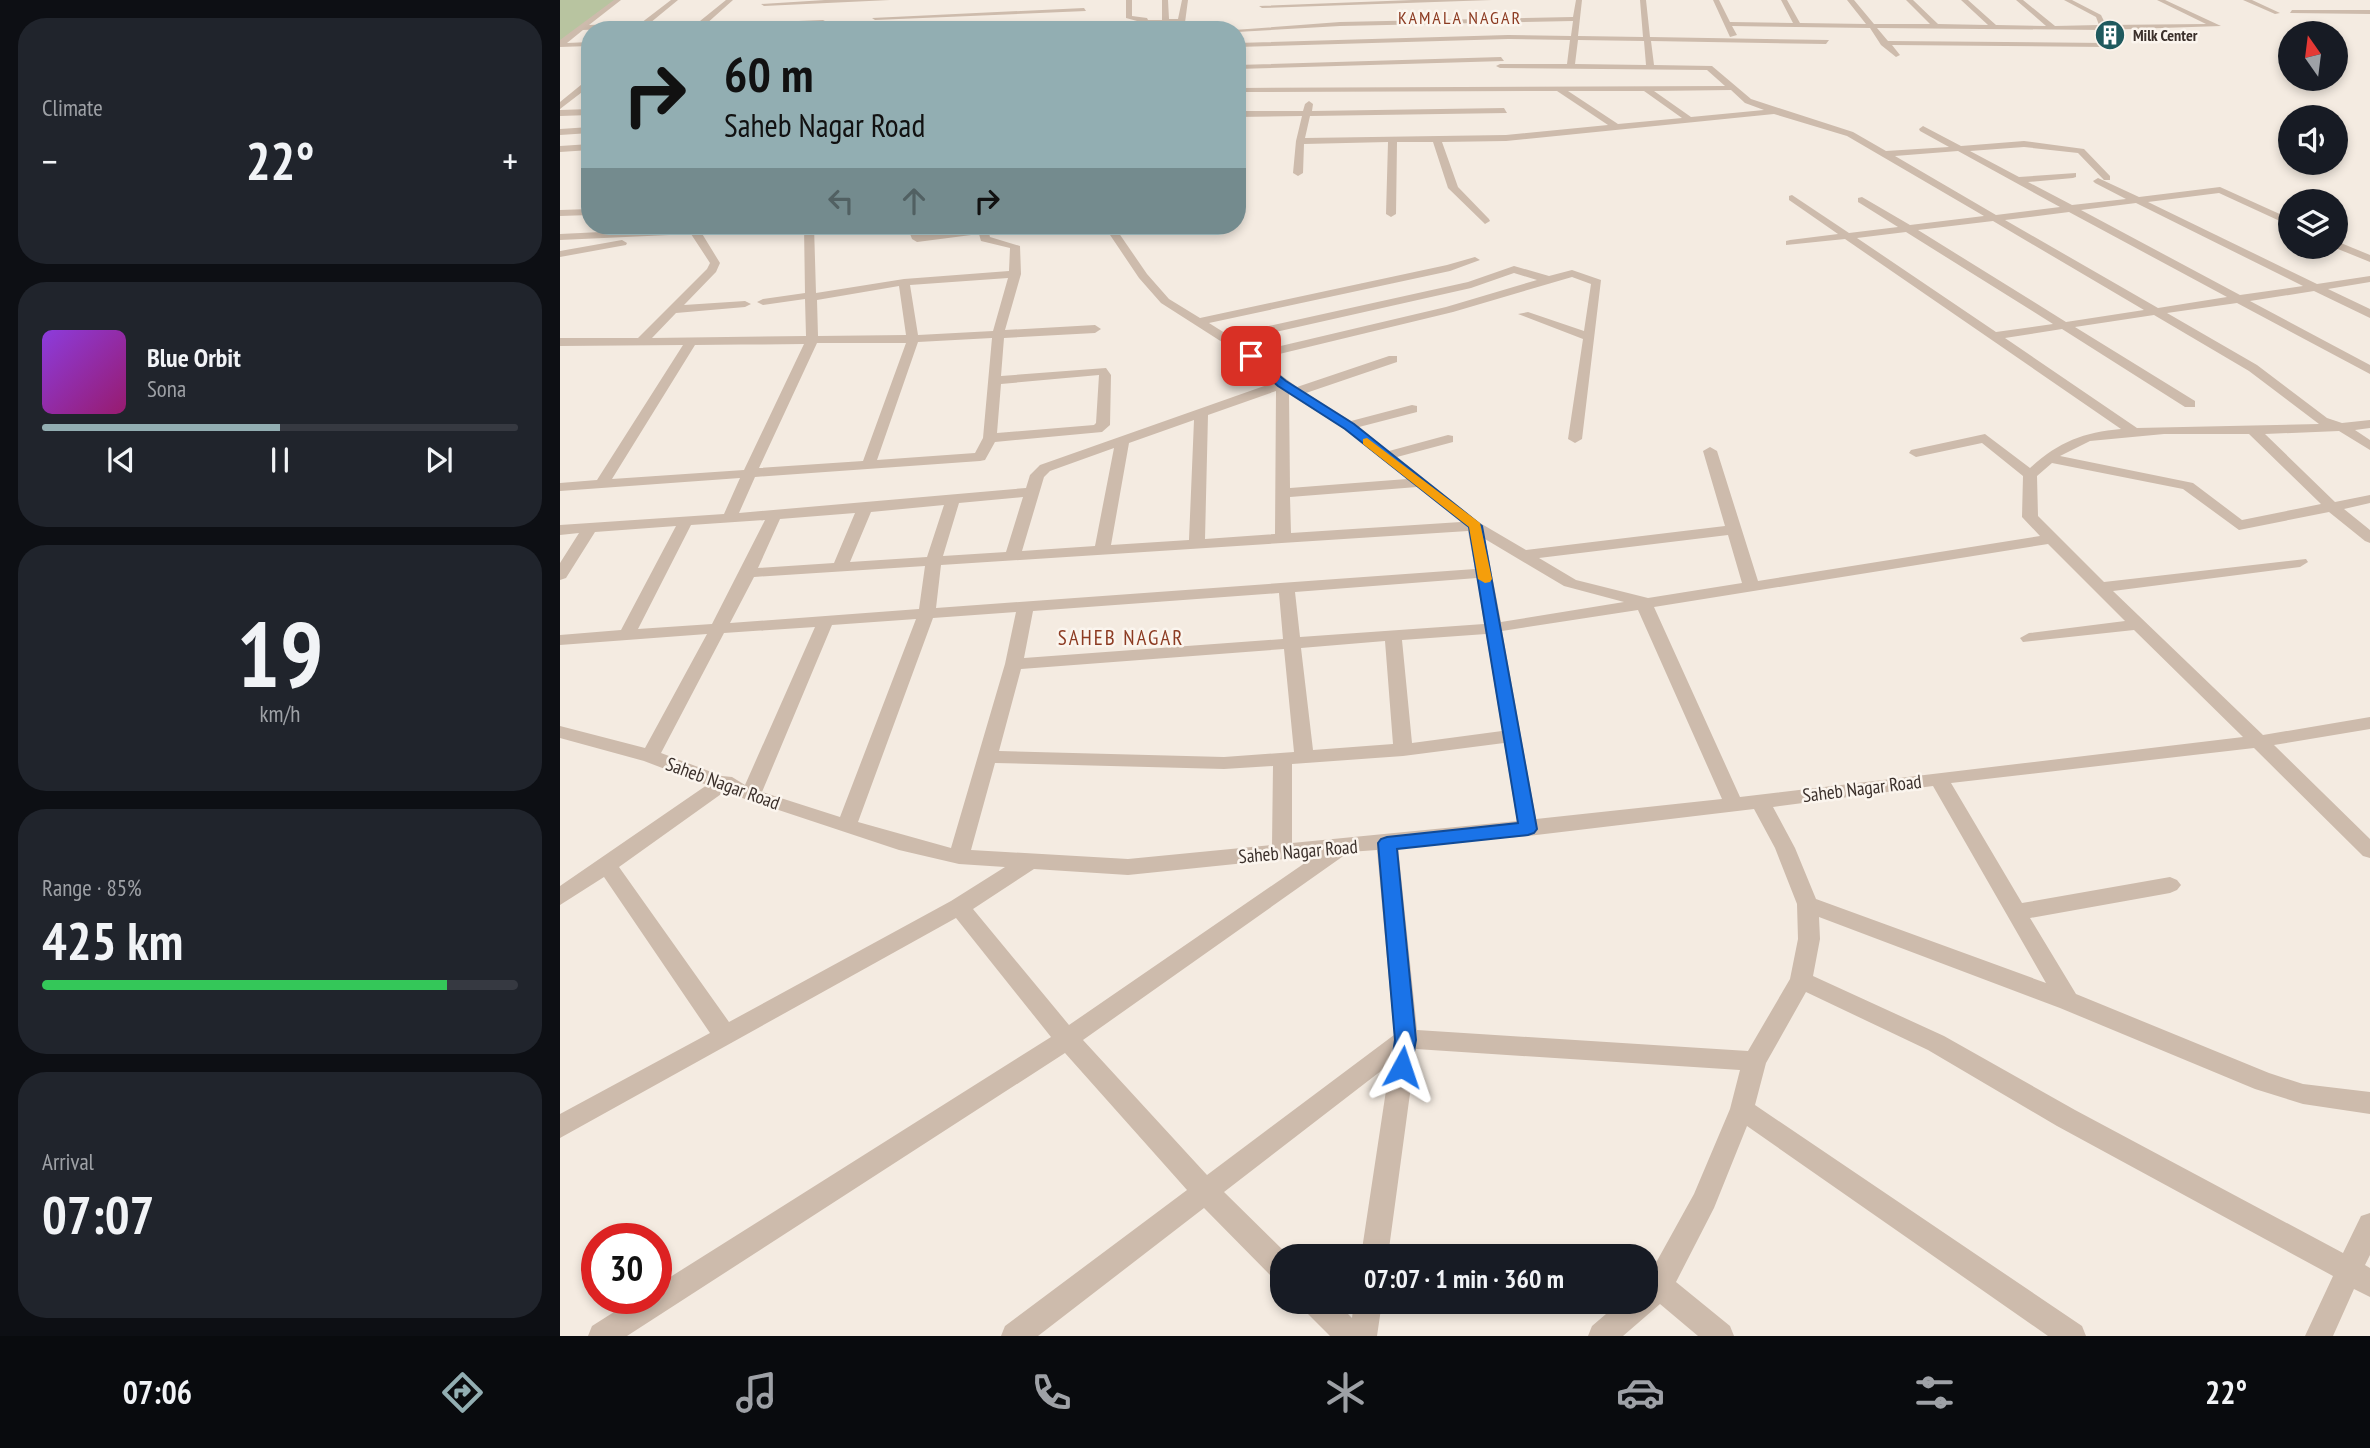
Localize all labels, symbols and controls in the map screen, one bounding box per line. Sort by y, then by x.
district label: KAMALA NAGAR [1398,6,1522,29]
building icon: Milk Center [2093,18,2127,52]
north arrow [2278,21,2348,91]
map controls [2278,21,2348,259]
place label: Milk Center [2133,25,2198,45]
text: 60 m [724,42,813,106]
icon: right [609,49,700,140]
text: Climate [42,93,103,122]
text: Saheb Nagar Road [724,104,925,146]
button: sound [2278,105,2348,175]
text: 22° [246,127,314,194]
text: − [42,136,58,185]
text: + [502,136,518,185]
icon: left [822,182,860,220]
icon: ahead [895,182,933,220]
icon: right [968,182,1006,220]
button: layers [2278,189,2348,259]
pin [1221,326,1281,386]
icon: arrive [1232,337,1270,375]
text: Blue Orbit [147,341,241,374]
text: Sona [147,374,186,403]
icon: previous [102,441,140,479]
icon: pause [261,441,299,479]
icon: next [420,441,458,479]
text: 19 [237,594,324,712]
district label: SAHEB NAGAR [1058,624,1184,651]
text: km/h [260,699,300,728]
street label: Saheb Nagar Road [663,751,783,815]
street label: Saheb Nagar Road [1801,769,1923,807]
street label: Saheb Nagar Road [1237,834,1359,868]
text: Range · 85% [42,873,142,902]
text: 425 km [42,907,183,974]
position arrow [1365,1030,1439,1104]
text: Arrival [42,1147,94,1176]
text: 07:07 [42,1181,154,1248]
speed limit sign: 30 [581,1223,672,1314]
text: 07:07 · 1 min · 360 m [1364,1262,1564,1295]
icon: directions [438,1368,487,1417]
icon: music [732,1368,781,1417]
icon: phone [1027,1368,1076,1417]
icon: climate [1321,1368,1370,1417]
icon: car [1616,1368,1665,1417]
icon: filters [1910,1368,1959,1417]
text: 07:06 [123,1371,192,1413]
text: 22° [2205,1371,2247,1413]

